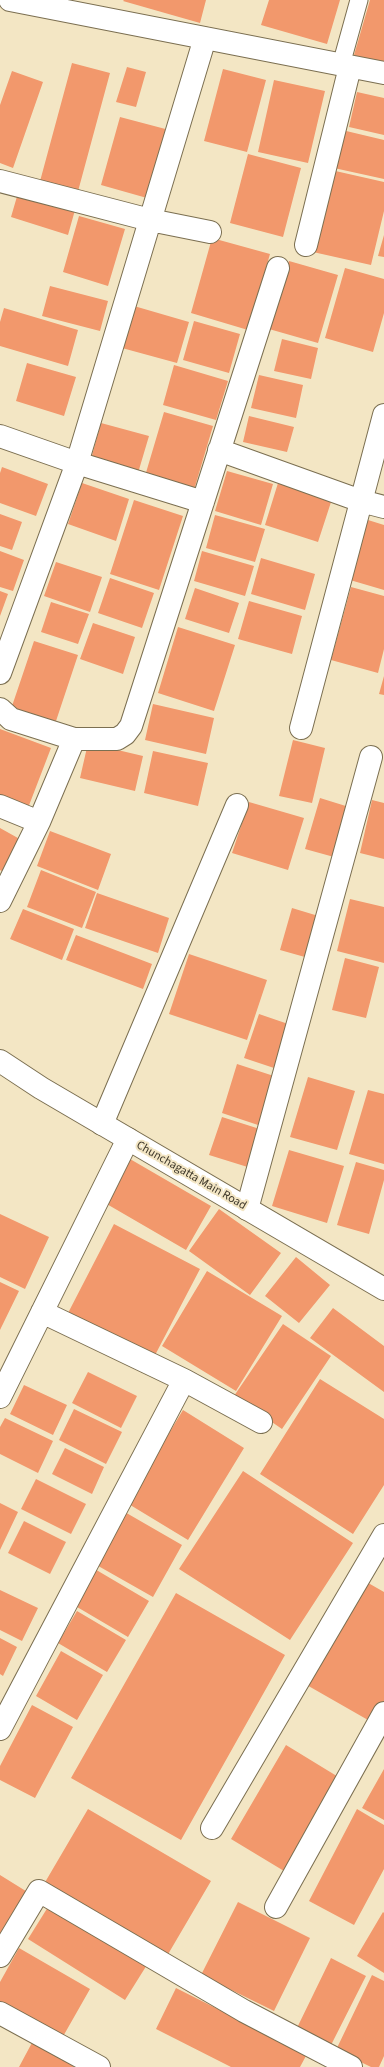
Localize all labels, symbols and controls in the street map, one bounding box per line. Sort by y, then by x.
street label: Chunchagatta Main Road [133,1139,249,1213]

